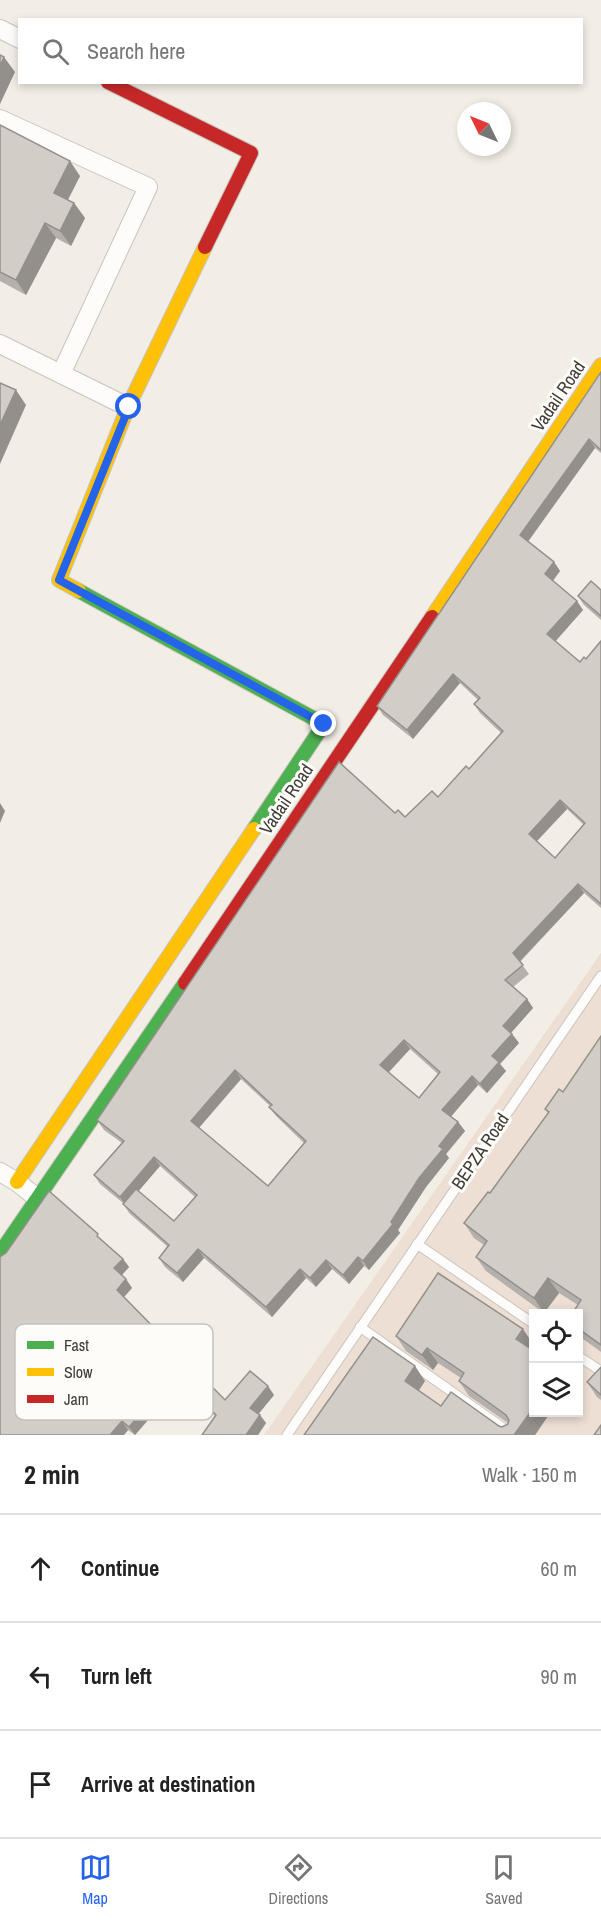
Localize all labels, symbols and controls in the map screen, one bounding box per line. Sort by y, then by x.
search box [18,18,583,84]
icon: search [39,35,72,68]
text: Search here [87,36,185,66]
north arrow [457,102,511,156]
street label: Vadail Road [525,356,591,436]
route start [115,393,141,419]
route end [310,710,336,736]
street label: Vadail Road [253,759,319,839]
street label: BEPZA Road [445,1108,515,1194]
map controls [529,1309,583,1417]
button: locate [529,1309,583,1363]
legend [15,1324,213,1420]
text: Fast [64,1334,89,1356]
text: Slow [64,1361,93,1383]
button: layers [529,1363,583,1417]
text: Jam [64,1388,89,1410]
text: 2 min [24,1457,80,1492]
text: Walk · 150 m [482,1461,577,1488]
icon: ahead [24,1552,57,1585]
text: Continue [81,1553,159,1583]
text: 60 m [541,1555,577,1582]
icon: left [24,1660,57,1693]
text: Turn left [81,1661,152,1691]
text: 90 m [541,1663,577,1690]
icon: arrive [24,1768,57,1801]
text: Arrive at destination [81,1769,255,1799]
tab: Map [79,1851,112,1909]
tab: Directions [269,1851,328,1909]
tab: Saved [485,1851,523,1909]

